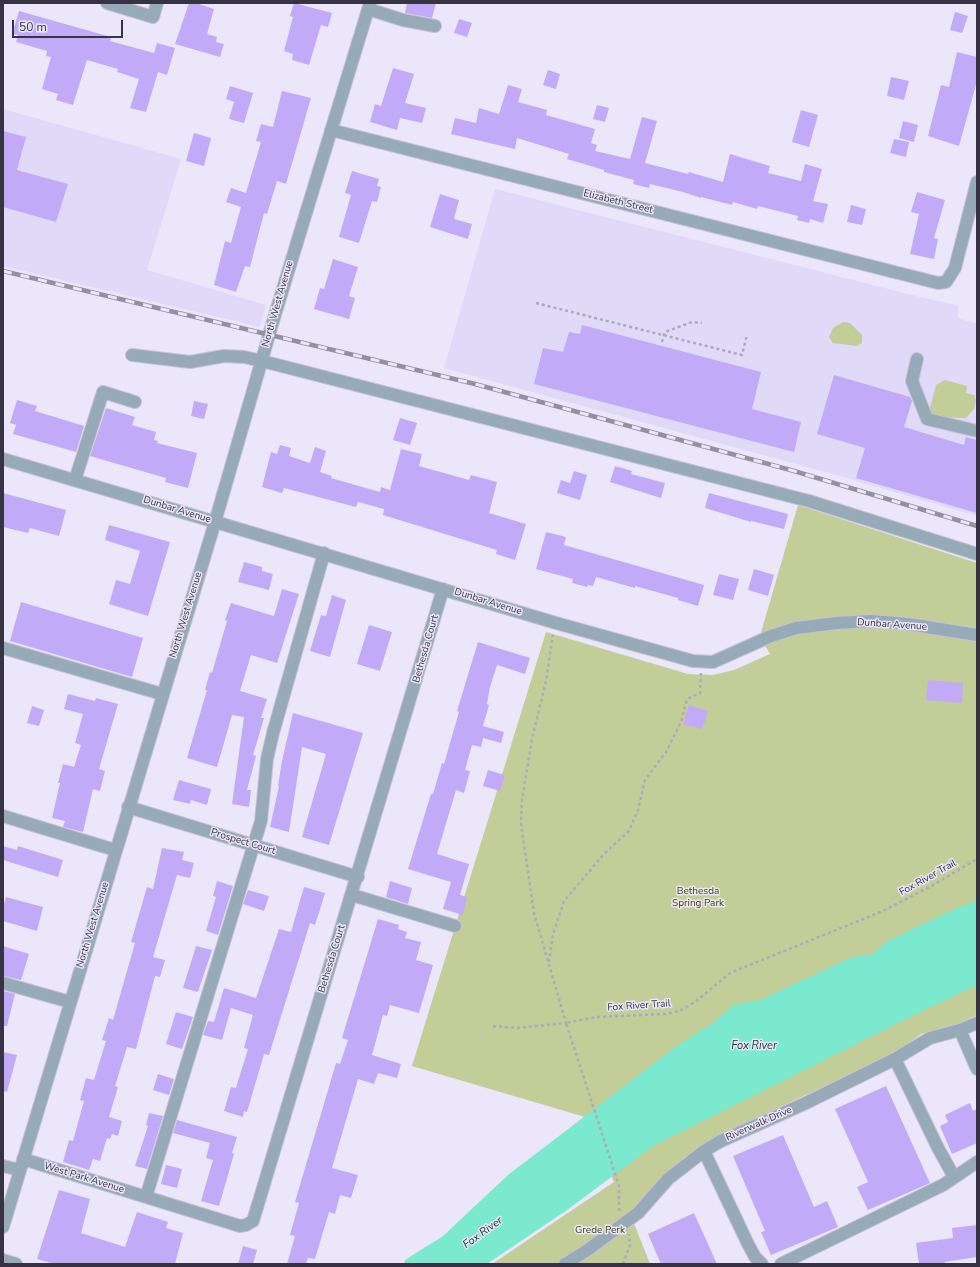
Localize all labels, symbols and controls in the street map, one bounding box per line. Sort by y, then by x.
scale bar [14,12,125,38]
text: 50 m [19,19,47,35]
street label: Elizabeth Street [582,188,654,216]
street label: North West Avenue [260,259,296,349]
street label: Dunbar Avenue [142,494,212,526]
street label: North West Avenue [167,571,205,659]
street label: Dunbar Avenue [453,586,523,618]
street label: Bethesda Court [411,614,441,684]
street label: Dunbar Avenue [857,617,927,633]
street label: Prospect Court [209,826,277,858]
street label: Fox River Trail [897,857,959,899]
street label: North West Avenue [74,881,112,969]
park label: Bethesda Spring Park [672,886,724,910]
street label: Bethesda Court [316,924,348,994]
street label: Fox River Trail [607,998,671,1014]
water label: Fox River [731,1039,777,1053]
street label: Riverwalk Drive [724,1104,794,1144]
street label: West Park Avenue [42,1160,126,1196]
water label: Fox River [461,1214,505,1252]
park label: Grede Perk [575,1225,625,1237]

